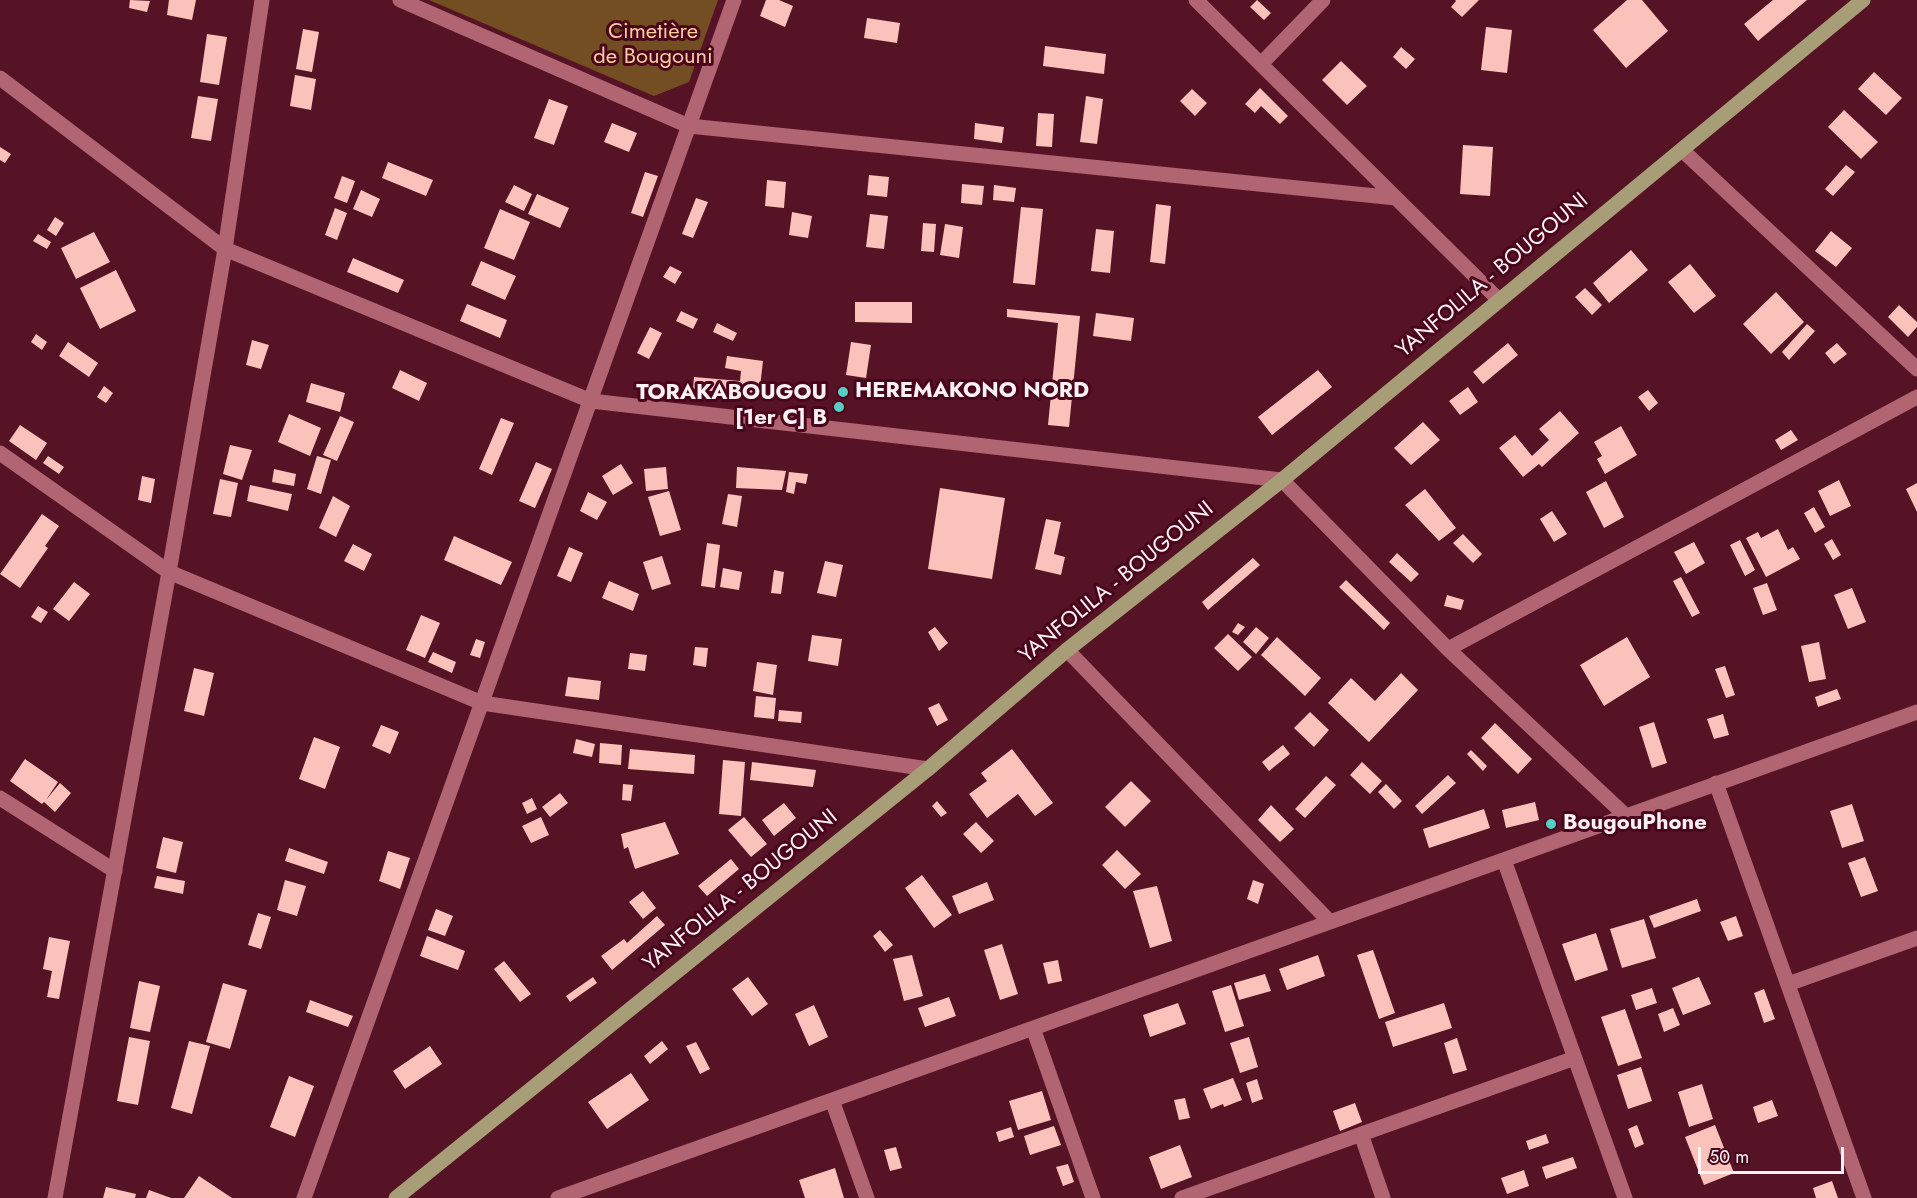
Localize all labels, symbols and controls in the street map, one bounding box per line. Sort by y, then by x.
park label: Cimetière de Bougouni [593,20,713,72]
street label: YANFOLILA - BOUGOUNI [1392,188,1594,364]
place label: HEREMAKONO NORD [855,379,1089,405]
place label: TORAKABOUGOU [1er C] B [636,381,827,433]
marker: HEREMAKONO NORD [836,385,850,399]
marker: TORAKABOUGOU [1er C] B [832,400,846,414]
street label: YANFOLILA - BOUGOUNI [1015,496,1219,670]
street label: YANFOLILA - BOUGOUNI [639,804,843,978]
place label: BougouPhone [1563,811,1707,837]
marker: BougouPhone [1544,817,1558,831]
scale bar [1701,1135,1846,1173]
text: 50 m [1709,1144,1749,1170]

